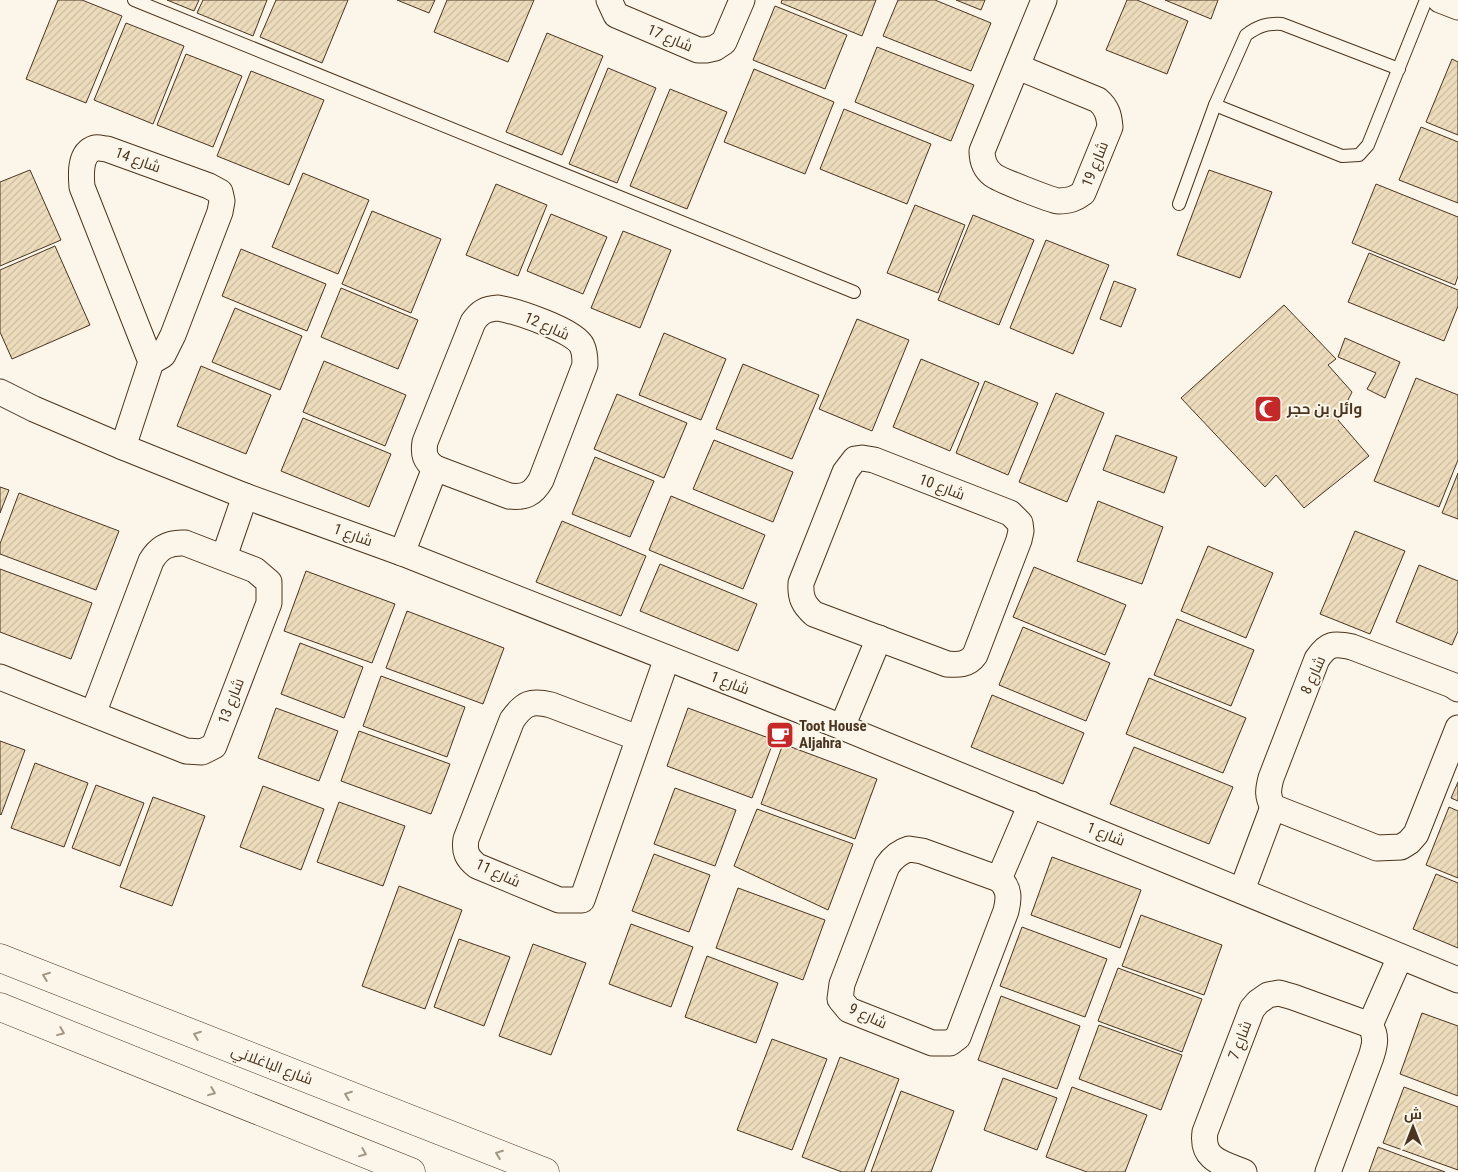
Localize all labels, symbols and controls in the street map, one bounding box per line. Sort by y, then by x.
street label: شارع 17 [644,20,695,57]
street label: شارع 19 [1078,139,1114,190]
street label: شارع 14 [112,143,163,178]
street label: شارع 12 [521,308,572,346]
mosque icon: وائل بن حجر [1253,394,1283,424]
place label: وائل بن حجر [1286,400,1362,418]
street label: شارع 10 [916,470,967,506]
street label: شارع 1 [330,520,375,552]
street label: شارع 8 [1297,653,1331,698]
street label: شارع 1 [707,667,752,700]
street label: شارع 13 [214,676,250,727]
place label: Toot House Aljahra [799,717,867,752]
cafe icon: Toot House Aljahra [765,720,795,750]
street label: شارع 1 [1083,818,1128,852]
street label: شارع 11 [472,855,523,893]
one-way arrow [42,972,50,982]
street label: شارع 9 [845,999,890,1034]
street label: شارع 7 [1224,1018,1257,1063]
one-way arrow [57,1026,65,1036]
one-way arrow [193,1031,202,1042]
street label: شارع الباغلاني [228,1041,315,1092]
one-way arrow [207,1086,216,1096]
one-way arrow [344,1091,353,1101]
north arrow [1388,1102,1438,1152]
text: ش [1404,1106,1422,1123]
one-way arrow [358,1146,367,1157]
one-way arrow [495,1150,504,1160]

